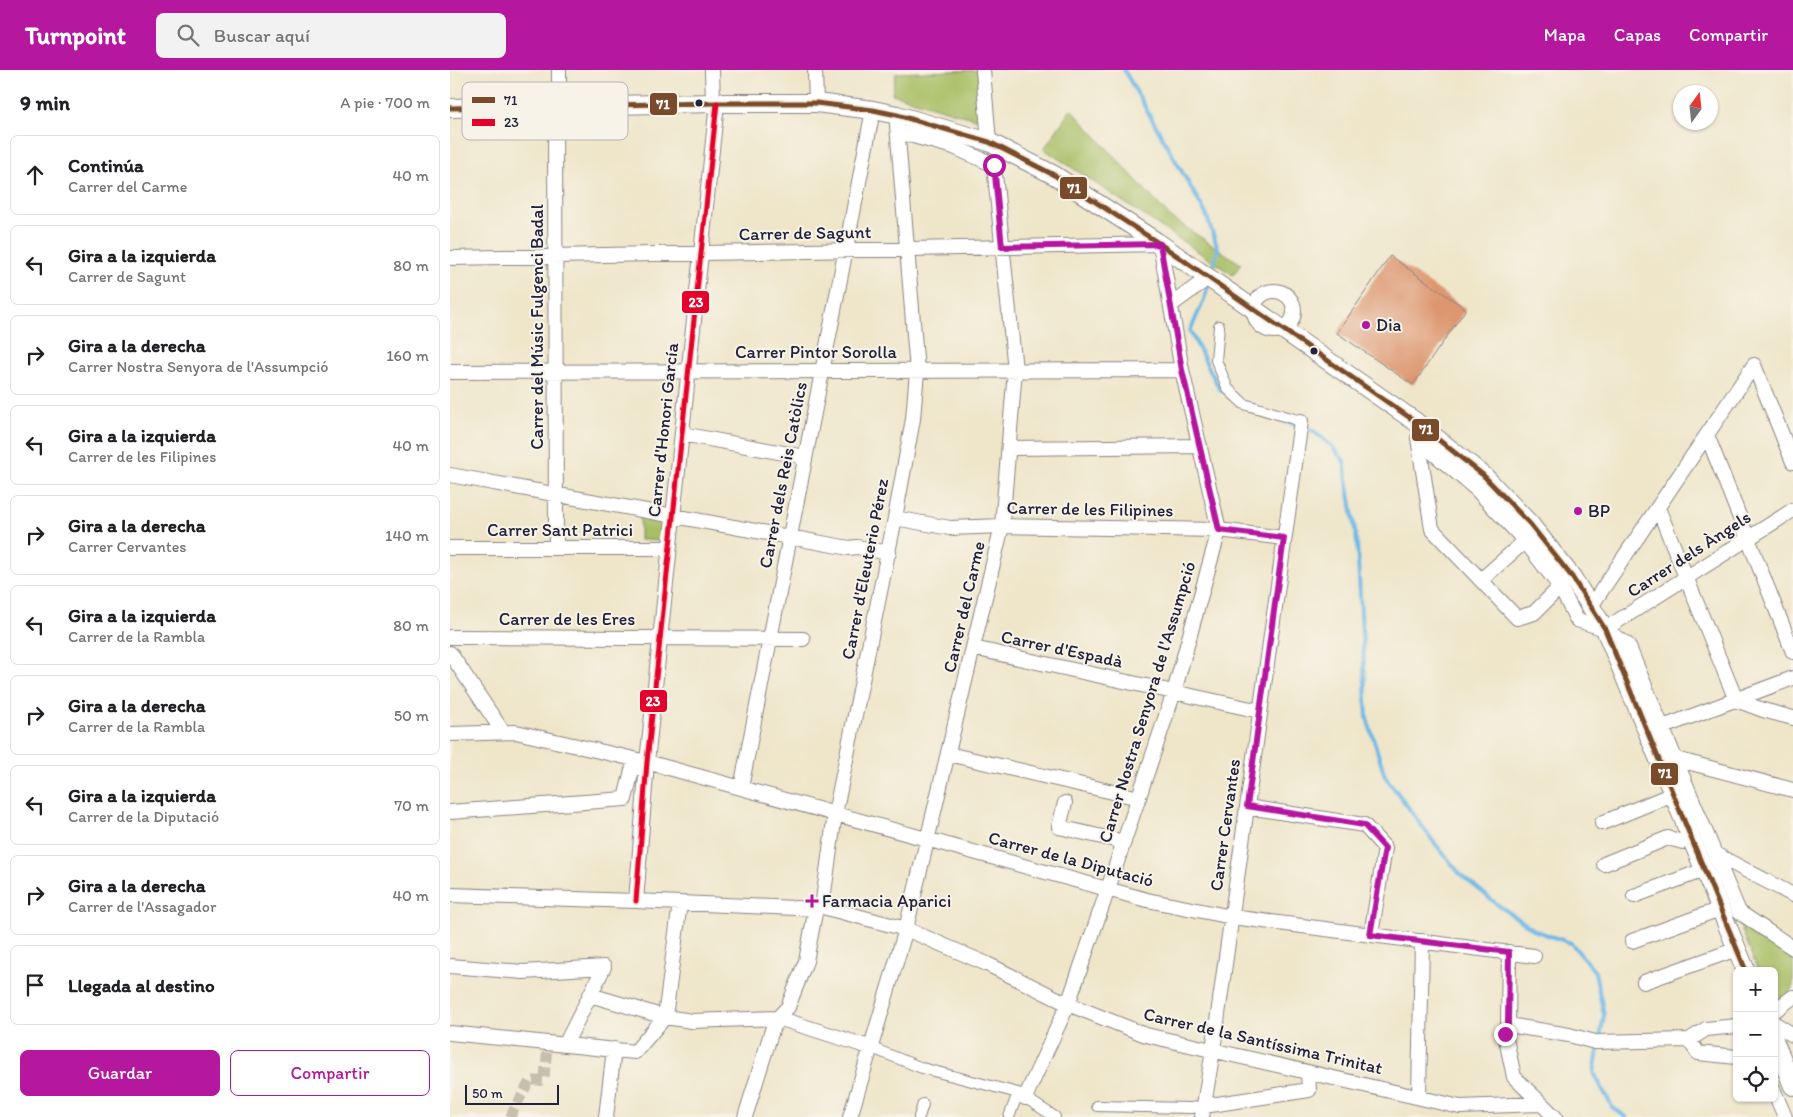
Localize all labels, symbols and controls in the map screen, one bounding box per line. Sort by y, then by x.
search box [156,13,506,58]
text: Turnpoint [25,21,126,50]
icon: search [174,21,202,49]
text: Buscar aquí [214,24,310,47]
text: Mapa [1544,24,1586,46]
text: Capas [1614,24,1661,46]
text: Compartir [1689,24,1768,46]
legend [462,82,628,140]
north arrow [1673,85,1718,130]
text: 9 min [20,90,70,115]
text: 71 [504,92,518,109]
line badge: 71 [649,92,678,116]
text: A pie · 700 m [340,93,430,112]
text: 71 [655,96,670,113]
unlabelled marker [694,98,704,108]
text: 23 [504,114,519,131]
text: Continúa [68,154,144,177]
route start [983,154,1006,177]
icon: ahead [21,161,49,189]
text: 40 m [392,166,429,185]
line badge: 71 [1059,176,1088,200]
text: Carrer del Carme [68,177,187,196]
text: 71 [1066,180,1081,197]
street label: Carrer del Músic Fulgenci Badal [526,204,548,450]
street label: Carrer de Sagunt [738,221,872,245]
text: Gira a la izquierda [68,244,216,267]
icon: left [21,251,49,279]
text: 80 m [393,256,429,275]
text: Carrer de Sagunt [68,267,186,286]
line badge: 23 [681,290,710,314]
text: 23 [689,294,704,311]
place label: Dia [1376,314,1402,336]
marker: Dia [1360,319,1372,331]
text: Gira a la derecha [68,334,206,357]
icon: right [21,341,49,369]
street label: Carrer d'Honori García [643,341,683,518]
street label: Carrer Pintor Sorolla [735,341,898,363]
text: 160 m [386,346,429,365]
unlabelled marker [1309,346,1319,356]
text: Carrer Nostra Senyora de l'Assumpció [68,357,329,376]
street label: Carrer dels Reis Catòlics [754,380,812,570]
line badge: 71 [1411,418,1440,442]
text: 71 [1418,421,1433,438]
text: Gira a la izquierda [68,424,216,447]
icon: left [21,431,49,459]
text: 40 m [392,436,429,455]
text: Carrer de les Filipines [68,447,216,466]
street label: Carrer d'Eleuterio Pérez [837,476,893,661]
street label: Carrer de les Filipines [1006,497,1174,521]
place label: BP [1588,500,1610,522]
marker: BP [1572,505,1584,517]
street label: Carrer dels Àngels [1623,506,1755,602]
text: Gira a la derecha [68,514,206,537]
street label: Carrer Sant Patrici [487,519,633,541]
icon: right [21,521,49,549]
text: 140 m [385,526,429,545]
text: Carrer Cervantes [68,537,186,556]
street label: Carrer del Carme [938,539,990,675]
street label: Carrer Nostra Senyora de l'Assumpció [1094,559,1200,845]
text: Gira a la izquierda [68,604,216,627]
street label: Carrer de les Eres [499,608,635,630]
icon: left [21,611,49,639]
text: 80 m [393,616,429,635]
street label: Carrer d'Espadà [999,625,1126,673]
text: Carrer de la Rambla [68,627,205,646]
line badge: 23 [639,689,668,713]
text: 23 [646,693,661,710]
text: Gira a la derecha [68,694,206,717]
icon: right [21,701,49,729]
text: 50 m [394,706,429,725]
text: Carrer de la Rambla [68,717,205,736]
street label: Carrer Cervantes [1205,757,1245,893]
line badge: 71 [1650,762,1679,786]
text: 71 [1657,765,1672,782]
text: Gira a la izquierda [68,784,216,807]
icon: left [21,791,49,819]
text: 70 m [394,796,429,815]
text: Carrer de la Diputació [68,807,219,826]
street label: Carrer de la Diputació [986,826,1156,892]
text: Gira a la derecha [68,874,206,897]
icon: right [21,881,49,909]
text: 40 m [392,886,429,905]
place label: Farmacia Aparici [822,890,951,912]
marker: Farmacia Aparici [806,895,818,907]
text: Carrer de l'Assagador [68,897,216,916]
map controls [1733,967,1778,1102]
button: + [1733,967,1778,1012]
icon: arrive [21,971,49,999]
text: Llegada al destino [68,974,215,997]
street label: Carrer de la Santíssima Trinitat [1141,1003,1385,1079]
button: − [1733,1012,1778,1057]
route end [1494,1023,1517,1046]
button: Guardar [20,1050,220,1096]
button: Compartir [230,1050,430,1096]
button: locate [1733,1057,1778,1102]
scale bar [465,1082,559,1105]
text: 50 m [472,1085,503,1102]

